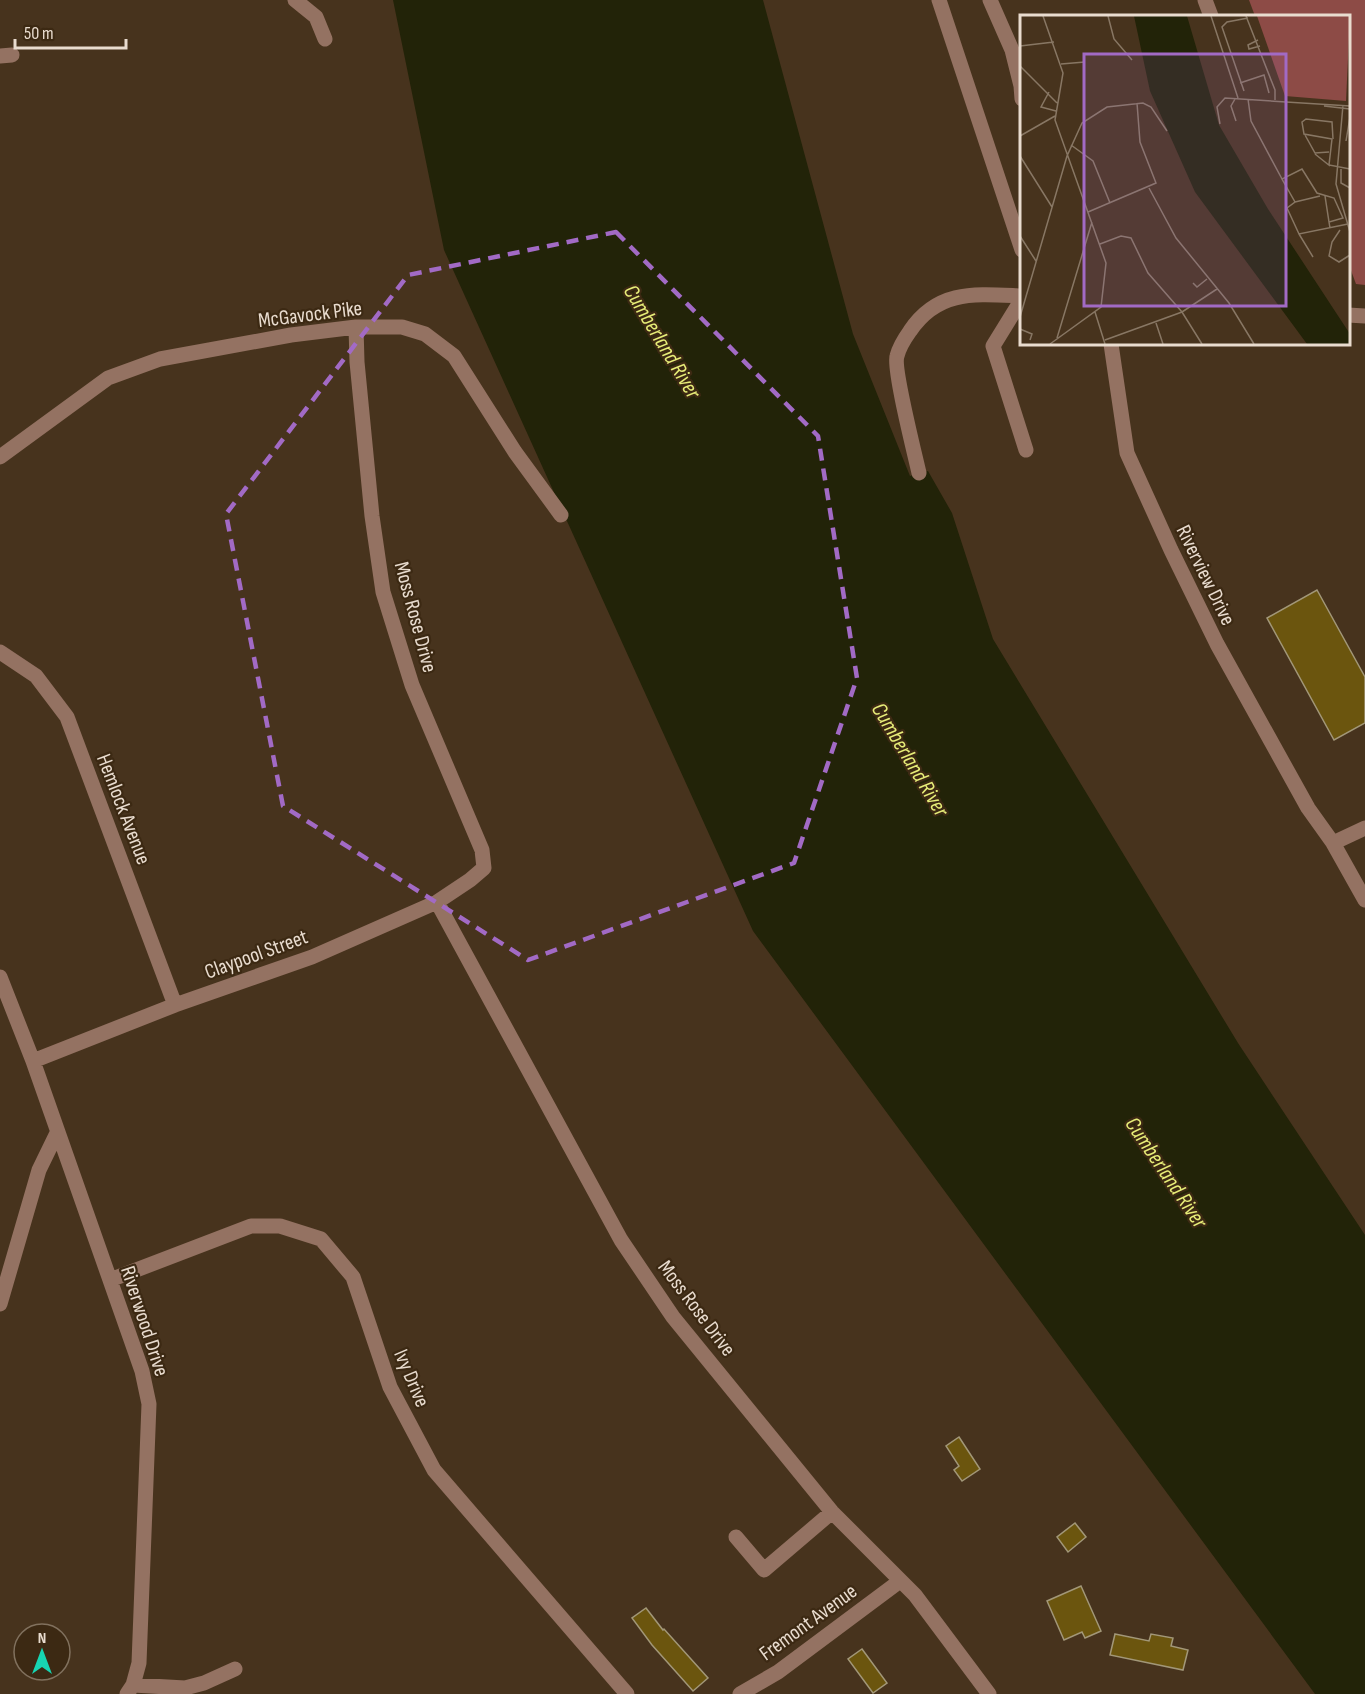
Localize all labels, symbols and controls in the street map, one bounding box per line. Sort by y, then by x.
scale bar [15,12,126,50]
inset map [1020,15,1350,345]
text: 50 m [24,23,54,44]
water label: Cumberland River [617,280,707,404]
street label: McGavock Pike [257,296,363,333]
street label: Riverview Drive [1171,521,1241,629]
street label: Moss Rose Drive [389,559,442,675]
water label: Cumberland River [865,698,955,822]
street label: Hemlock Avenue [91,750,156,868]
street label: Claypool Street [201,924,311,985]
water label: Cumberland River [1119,1112,1213,1234]
street label: Moss Rose Drive [652,1255,741,1361]
street label: Riverwood Drive [115,1263,174,1379]
street label: Ivy Drive [388,1345,435,1411]
street label: Fremont Avenue [755,1579,862,1666]
north arrow [12,1622,72,1682]
text: N [38,1629,46,1648]

